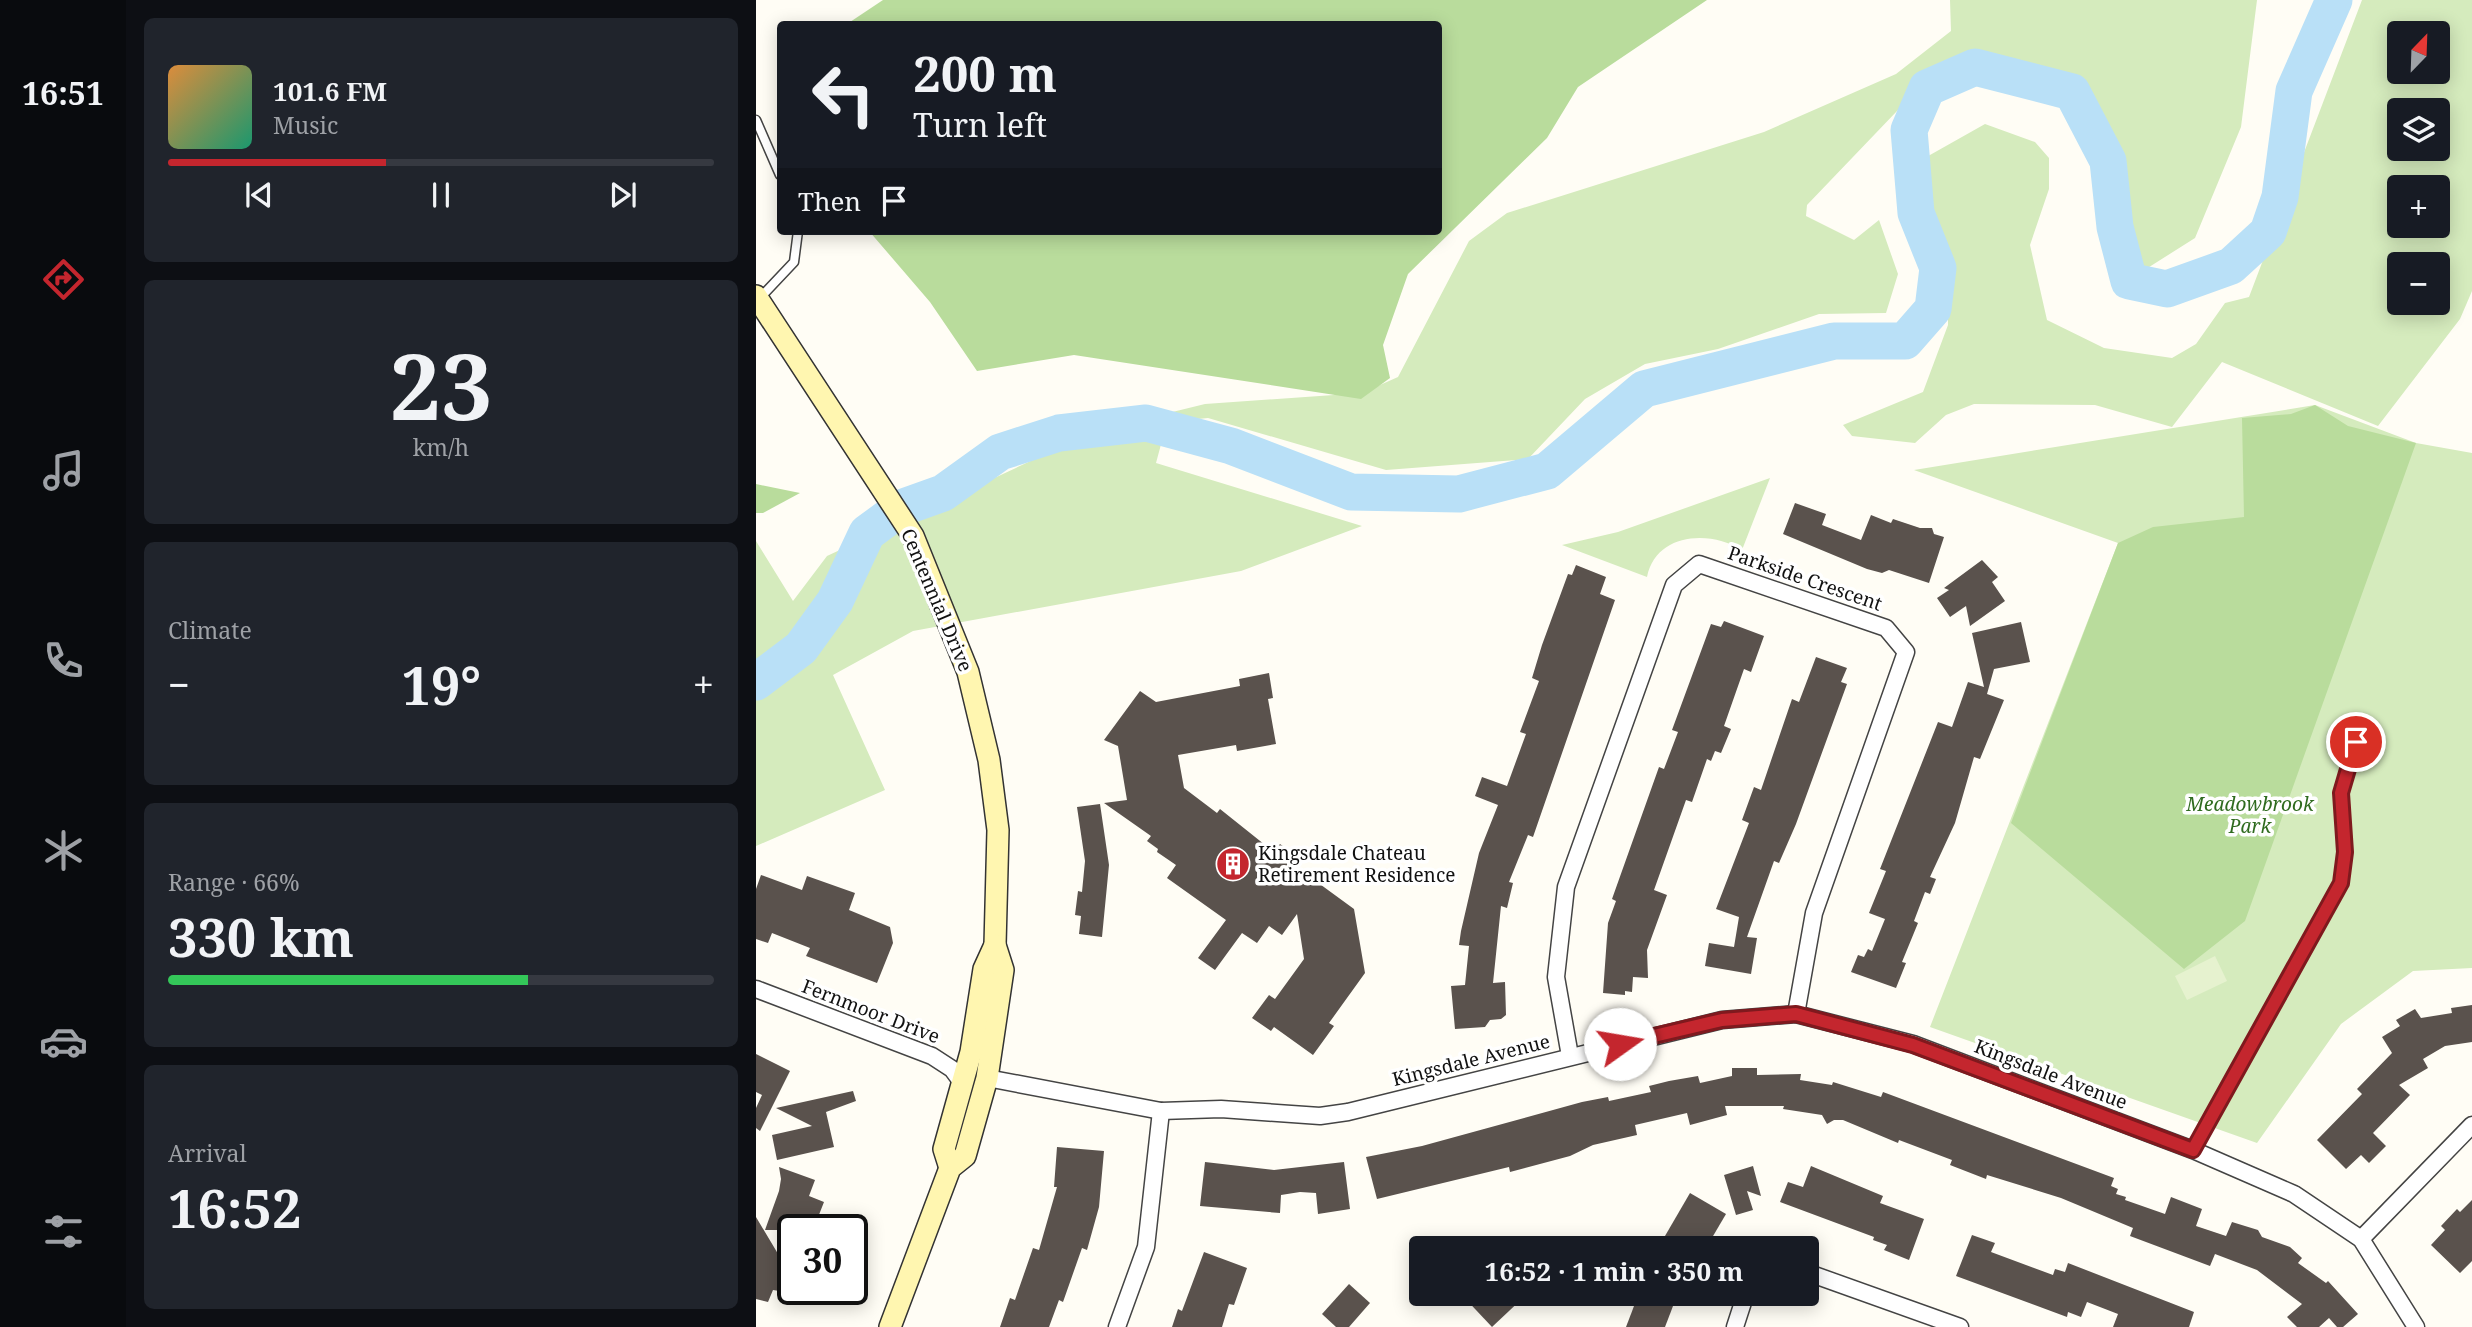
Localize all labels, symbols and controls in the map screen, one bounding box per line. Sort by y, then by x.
north arrow [2387,21,2450,84]
map controls [2387,21,2450,315]
text: 200 m [913,40,1057,106]
icon: left [798,49,889,140]
text: 16:51 [22,71,104,114]
text: 101.6 FM [273,73,387,109]
button: layers [2387,98,2450,161]
text: Turn left [913,103,1047,146]
text: Music [273,109,338,141]
button: + [2387,175,2450,238]
icon: previous [240,176,278,214]
icon: pause [422,176,460,214]
icon: next [604,176,642,214]
icon: arrive [875,182,913,220]
text: Then [798,183,861,219]
button: − [2387,252,2450,315]
icon: directions [39,255,88,304]
text: 23 [390,323,492,447]
text: km/h [413,431,469,463]
icon: music [39,446,88,495]
street label: Centennial Drive [895,524,979,676]
street label: Parkside Crescent [1724,539,1886,617]
text: Climate [168,614,252,646]
icon: phone [39,636,88,685]
text: 19° [402,649,481,720]
text: − [168,658,190,710]
text: + [693,658,714,710]
pin [2326,712,2386,772]
icon: arrive [2337,723,2375,761]
park label: Meadowbrook Park [2185,791,2315,839]
icon: climate [39,826,88,875]
place label: Kingsdale Chateau Retirement Residence [1258,840,1455,888]
building icon: Kingsdale Chateau Retirement Residence [1214,845,1252,883]
text: Range · 66% [168,866,300,898]
text: 330 km [168,901,354,972]
street label: Fernmoor Drive [798,973,944,1049]
position arrow [1583,1007,1657,1081]
icon: car [39,1017,88,1066]
street label: Kingsdale Avenue [1389,1028,1553,1092]
street label: Kingsdale Avenue [1971,1033,2131,1115]
text: Arrival [168,1137,247,1169]
text: 16:52 [168,1172,301,1243]
icon: filters [39,1207,88,1256]
speed limit sign: 30 [777,1214,868,1305]
text: 16:52 · 1 min · 350 m [1484,1253,1744,1289]

